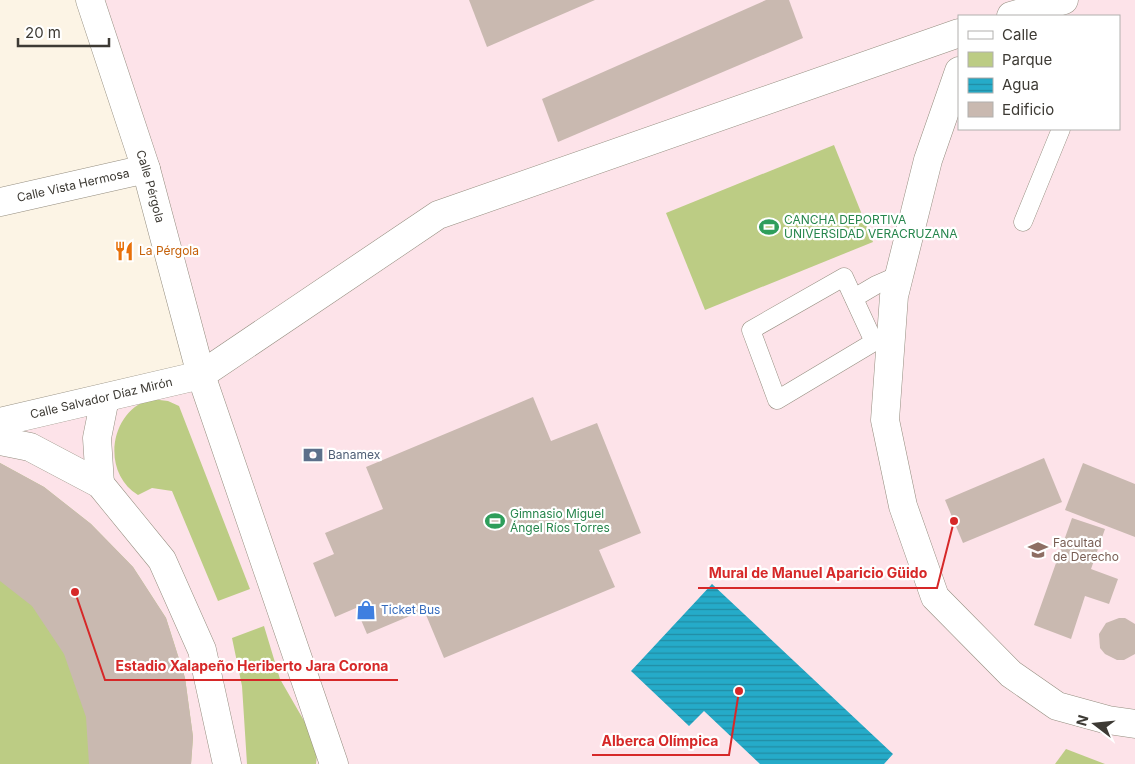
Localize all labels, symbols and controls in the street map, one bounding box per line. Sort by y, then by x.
scale bar [18,15,109,47]
legend [958,15,1120,130]
text: 20 m [25,23,61,42]
text: Calle [1002,25,1037,44]
text: Parque [1002,50,1052,69]
text: Agua [1002,75,1039,94]
text: Edificio [1002,100,1054,119]
street label: Calle Pérgola [133,148,168,224]
street label: Calle Vista Hermosa [15,165,131,205]
place label: CANCHA DEPORTIVA UNIVERSIDAD VERACRUZANA [784,212,958,241]
sports icon: CANCHA DEPORTIVA UNIVERSIDAD VERACRUZANA [758,216,780,238]
restaurant icon: La Pérgola [113,240,135,262]
place label: La Pérgola [139,243,199,258]
street label: Calle Salvador Díaz Mirón [28,374,174,422]
bank icon: Banamex [302,444,324,466]
place label: Banamex [328,447,381,462]
place label: Gimnasio Miguel Ángel Ríos Torres [510,506,610,535]
sports icon: Gimnasio Miguel Ángel Ríos Torres [484,510,506,532]
place label: Facultad de Derecho [1053,535,1119,564]
school or university icon: Facultad de Derecho [1027,539,1049,561]
callout: Mural de Manuel Aparicio Güido [698,559,937,588]
text: Mural de Manuel Aparicio Güido [709,564,928,581]
shop icon: Ticket Bus [355,599,377,621]
place label: Ticket Bus [381,602,440,617]
callout: Estadio Xalapeño Heriberto Jara Corona [105,651,398,680]
text: Estadio Xalapeño Heriberto Jara Corona [116,657,389,674]
north arrow [1070,699,1120,749]
text: N [1072,713,1092,728]
callout: Alberca Olímpica [592,726,729,755]
text: Alberca Olímpica [602,732,718,749]

